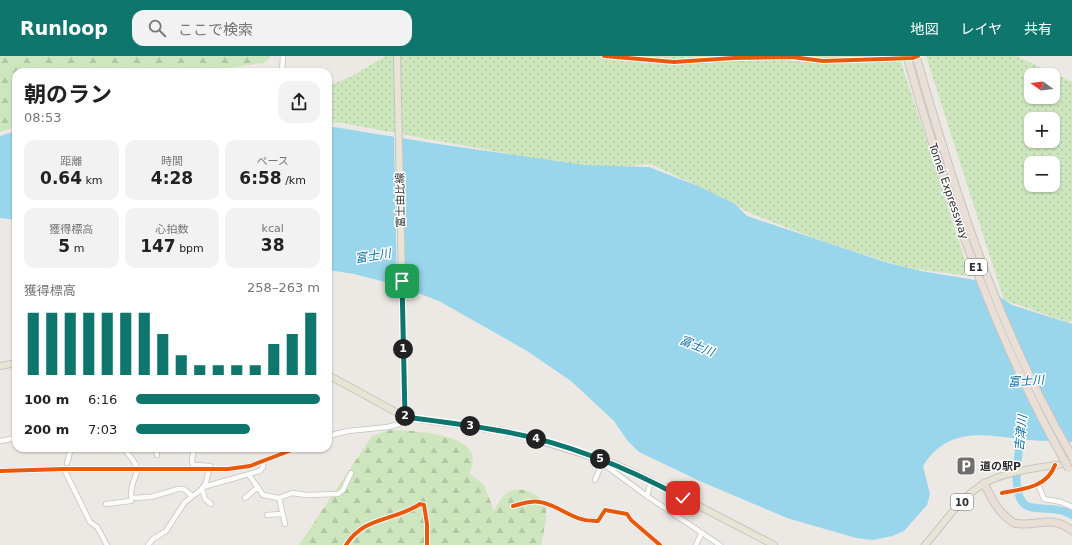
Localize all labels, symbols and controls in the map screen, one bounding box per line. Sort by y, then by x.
search box [132,10,412,46]
text: Runloop [20,17,108,39]
icon: search [146,17,168,39]
text: ここで検索 [178,21,253,39]
text: 地図 [910,21,938,37]
text: レイヤ [960,21,1002,37]
text: 共有 [1024,21,1052,37]
north arrow [1024,68,1060,104]
map controls [1024,68,1060,192]
button: share [278,81,320,123]
text: 朝のラン [24,82,112,107]
text: 08:53 [24,110,61,125]
button: + [1024,112,1060,148]
street label: Tomei Expressway [926,140,971,241]
text: 距離 [60,155,82,168]
text: 時間 [161,155,183,168]
text: ペース [256,155,289,168]
button: − [1024,156,1060,192]
text: 0.64 [40,168,82,188]
text: 4:28 [151,168,193,188]
text: 6:58 [239,168,282,188]
street label: 富士由比線 [394,172,407,228]
text: km [82,174,103,187]
text: /km [282,174,306,187]
text: kcal [262,222,284,235]
text: 獲得標高 [49,223,93,236]
text: 心拍数 [155,223,188,236]
text: 38 [261,235,284,255]
text: 5 [58,236,70,256]
text: 147 [140,236,176,256]
text: m [70,242,84,255]
text: bpm [176,242,204,255]
water label: 富士川 [354,246,394,266]
road number: E1 [965,259,987,275]
pin [385,264,419,298]
icon: arrive [391,270,413,292]
text: 258–263 m [247,280,320,295]
text: 獲得標高 [24,283,76,298]
water label: 富士川 [678,333,718,360]
pin: 1 [393,339,413,359]
text: 1 [399,342,407,355]
water label: 富士川 [1008,373,1046,389]
text: 100 m [24,392,69,407]
text: 6:16 [88,392,117,407]
pin: 2 [395,406,415,426]
text: 2 [401,409,409,422]
water label: 吉津川 [1012,412,1030,452]
pin: 3 [460,416,480,436]
text: 3 [466,419,474,432]
text: 200 m [24,422,69,437]
text: 7:03 [88,422,117,437]
pin: 4 [526,429,546,449]
text: 4 [532,432,540,445]
pin: 5 [590,449,610,469]
text: 5 [596,452,604,465]
parking icon: 道の駅P [955,455,977,477]
place label: 道の駅P [980,460,1021,473]
pin [666,481,700,515]
icon: check [672,487,694,509]
road number: 10 [951,494,973,510]

